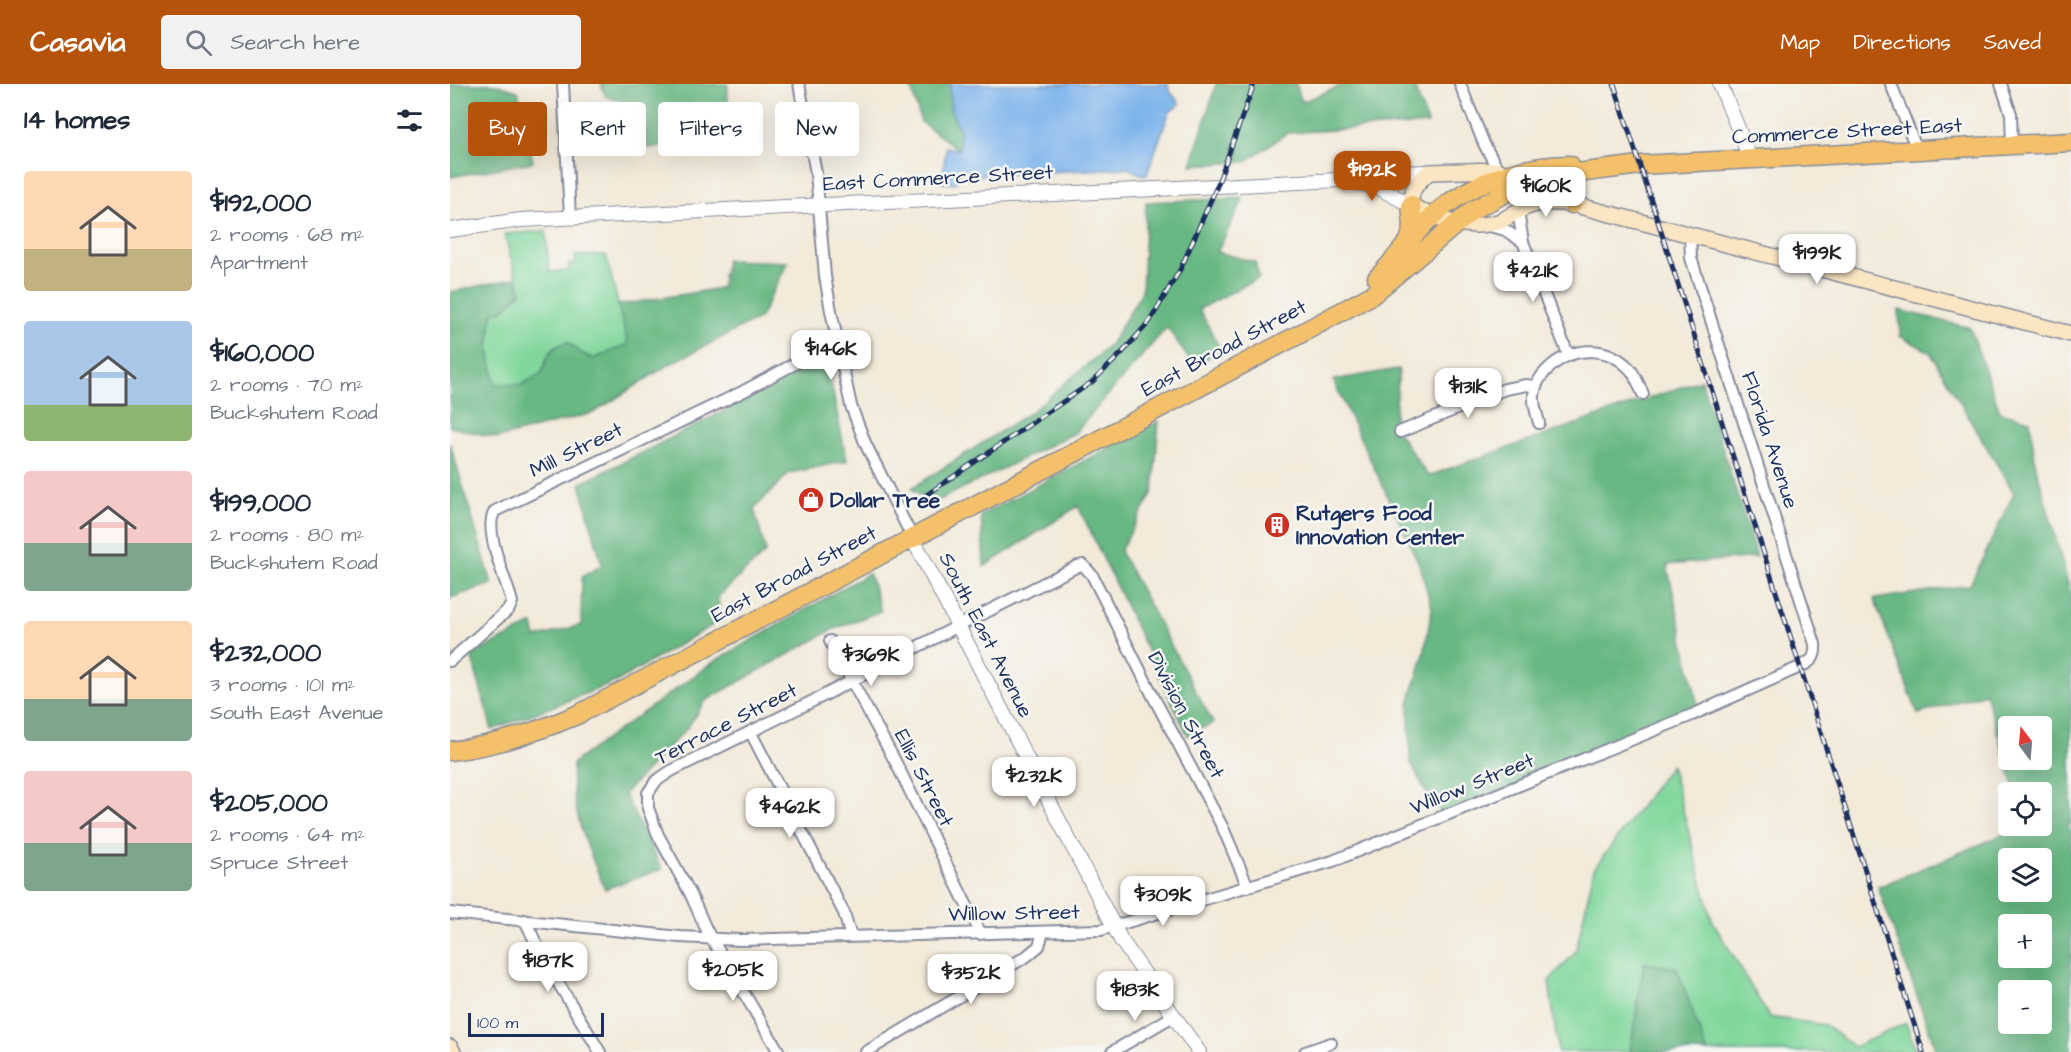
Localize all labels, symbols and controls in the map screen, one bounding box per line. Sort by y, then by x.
search box [161,15,581,69]
text: Casavia [30,23,125,62]
icon: search [182,26,215,59]
text: Search here [230,27,360,58]
text: Map [1780,28,1820,57]
text: Directions [1853,28,1951,57]
text: Saved [1984,28,2041,57]
text: 14 homes [24,102,130,138]
chip: Buy [468,102,547,156]
chip: Rent [559,102,646,156]
chip: Filters [658,102,763,156]
chip: New [775,102,859,156]
icon: filters [393,104,426,137]
street label: Commerce Street East [1731,110,1963,152]
pin: $192K [1330,151,1414,202]
text: $192K [1348,156,1396,184]
street label: East Commerce Street [822,157,1054,199]
pin: $160K [1504,167,1588,218]
text: $160K [1521,172,1571,200]
text: $192,000 [210,185,311,221]
icon: home [72,195,144,267]
text: 2 rooms · 68 m² [210,221,364,249]
pin: $199K [1775,234,1859,285]
text: $199K [1793,239,1841,267]
text: Apartment [210,249,308,277]
pin: $421K [1491,252,1575,303]
text: $421K [1508,257,1558,285]
street label: East Broad Street [1136,292,1312,404]
pin: $146K [789,330,873,381]
text: $160,000 [210,335,314,371]
text: $146K [805,335,857,363]
icon: home [72,345,144,417]
pin: $131K [1426,368,1510,419]
street label: Florida Avenue [1734,368,1806,512]
text: 2 rooms · 70 m² [210,371,363,399]
text: $131K [1449,373,1487,401]
text: Buckshutem Road [210,399,378,427]
street label: Mill Street [525,415,628,485]
text: $199,000 [210,485,311,521]
shop icon: Dollar Tree [796,485,826,515]
place label: Dollar Tree [830,486,941,515]
icon: home [72,495,144,567]
place label: Rutgers Food Innovation Center [1296,499,1465,552]
building icon: Rutgers Food Innovation Center [1262,510,1292,540]
street label: East Broad Street [706,518,882,630]
text: 2 rooms · 80 m² [210,521,364,549]
street label: South East Avenue [932,547,1040,723]
text: Buckshutem Road [210,549,378,577]
text: $232,000 [210,635,321,671]
pin: $369K [829,636,913,687]
text: $369K [842,641,900,669]
icon: home [72,645,144,717]
street label: Division Street [1140,646,1232,784]
text: 3 rooms · 101 m² [210,671,355,699]
street label: Terrace Street [650,675,803,772]
text: South East Avenue [210,699,383,727]
north arrow [1998,716,2052,770]
map controls [1998,716,2052,1034]
street label: Ellis Street [887,724,961,832]
street label: Willow Street [1406,746,1539,822]
pin: $232K [992,757,1076,808]
text: $232K [1006,762,1062,790]
button: locate [1998,782,2052,836]
text: $205,000 [210,785,328,821]
pin: $462K [748,788,832,839]
text: $462K [760,793,820,821]
icon: home [72,795,144,867]
text: 2 rooms · 64 m² [210,821,365,849]
button: layers [1998,848,2052,902]
text: Spruce Street [210,849,348,877]
pin: $309K [1121,876,1205,927]
text: $309K [1134,881,1192,909]
street label: Willow Street [948,897,1081,929]
button: + [1998,914,2052,968]
pin: $187K [506,942,590,993]
text: $187K [522,947,574,975]
pin: $205K [691,951,775,1002]
pin: $352K [929,954,1013,1005]
text: $205K [702,956,764,984]
text: $352K [941,959,1001,987]
pin: $183K [1093,971,1177,1022]
text: $183K [1111,976,1159,1004]
button: − [1998,980,2052,1034]
scale bar [468,1010,604,1038]
text: 100 m [477,1012,518,1034]

